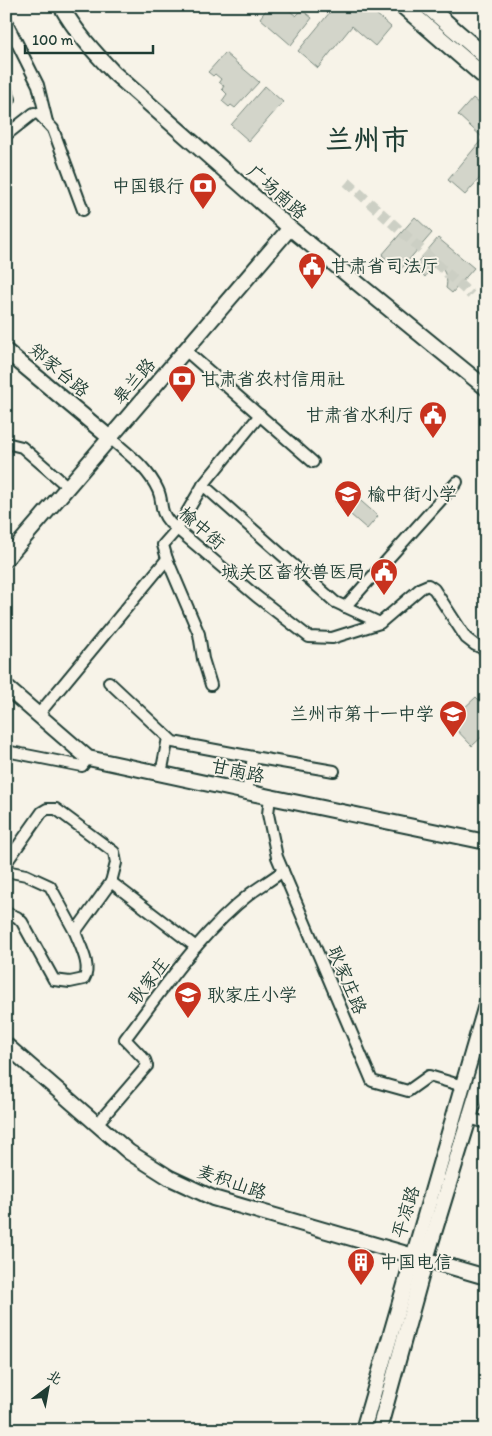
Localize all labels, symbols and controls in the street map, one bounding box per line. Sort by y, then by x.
scale bar [25,22,152,54]
text: 100 m [32,31,74,49]
district label: 兰州市 [325,122,409,156]
street label: 广场南路 [243,160,311,224]
bank icon: 中国银行 [188,171,218,210]
place label: 中国银行 [112,175,184,197]
public building icon: 甘肃省司法厅 [297,251,327,290]
place label: 甘肃省司法厅 [331,255,439,277]
street label: 郑家台路 [24,338,94,402]
street label: 皋兰路 [108,353,160,409]
bank icon: 甘肃省农村信用社 [167,364,197,403]
place label: 甘肃省农村信用社 [201,368,345,390]
public building icon: 甘肃省水利厅 [418,400,448,439]
place label: 甘肃省水利厅 [306,404,414,426]
school or university icon: 榆中街小学 [333,479,363,518]
place label: 榆中街小学 [367,483,457,505]
street label: 榆中街 [174,502,230,554]
public building icon: 城关区畜牧兽医局 [369,557,399,596]
place label: 城关区畜牧兽医局 [221,561,365,583]
school or university icon: 兰州市第十一中学 [438,699,468,738]
place label: 兰州市第十一中学 [290,703,434,725]
street label: 甘南路 [209,755,267,787]
street label: 耿家庄路 [323,943,371,1017]
street label: 耿家庄 [124,953,174,1009]
school or university icon: 耿家庄小学 [173,980,203,1019]
place label: 耿家庄小学 [207,984,297,1006]
street label: 麦积山路 [194,1160,270,1204]
street label: 平凉路 [388,1183,424,1241]
building icon: 中国电信 [346,1247,376,1286]
place label: 中国电信 [380,1251,452,1273]
north arrow [22,1364,72,1414]
text: 北 [44,1366,65,1388]

